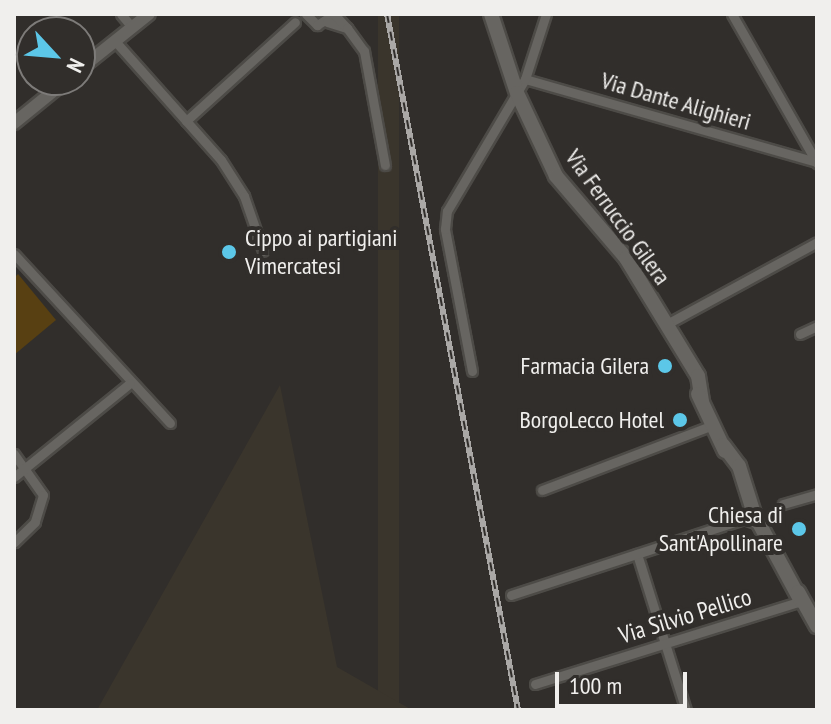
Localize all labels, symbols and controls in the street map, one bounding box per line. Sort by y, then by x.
north arrow [16,16,96,96]
text: N [61,54,91,77]
street label: Via Dante Alighieri [597,66,755,136]
street label: Via Ferruccio Gilera [559,144,677,290]
place label: Cippo ai partigiani Vimercatesi [245,224,397,280]
marker: Cippo ai partigiani Vimercatesi [220,243,238,261]
place label: Farmacia Gilera [521,352,649,380]
marker: Farmacia Gilera [656,357,674,375]
place label: BorgoLecco Hotel [520,406,664,434]
marker: BorgoLecco Hotel [671,411,689,429]
place label: Chiesa di Sant'Apollinare [659,501,783,557]
marker: Chiesa di Sant'Apollinare [790,520,808,538]
street label: Via Silvio Pellico [615,582,755,650]
scale bar [559,656,691,706]
text: 100 m [569,670,622,701]

